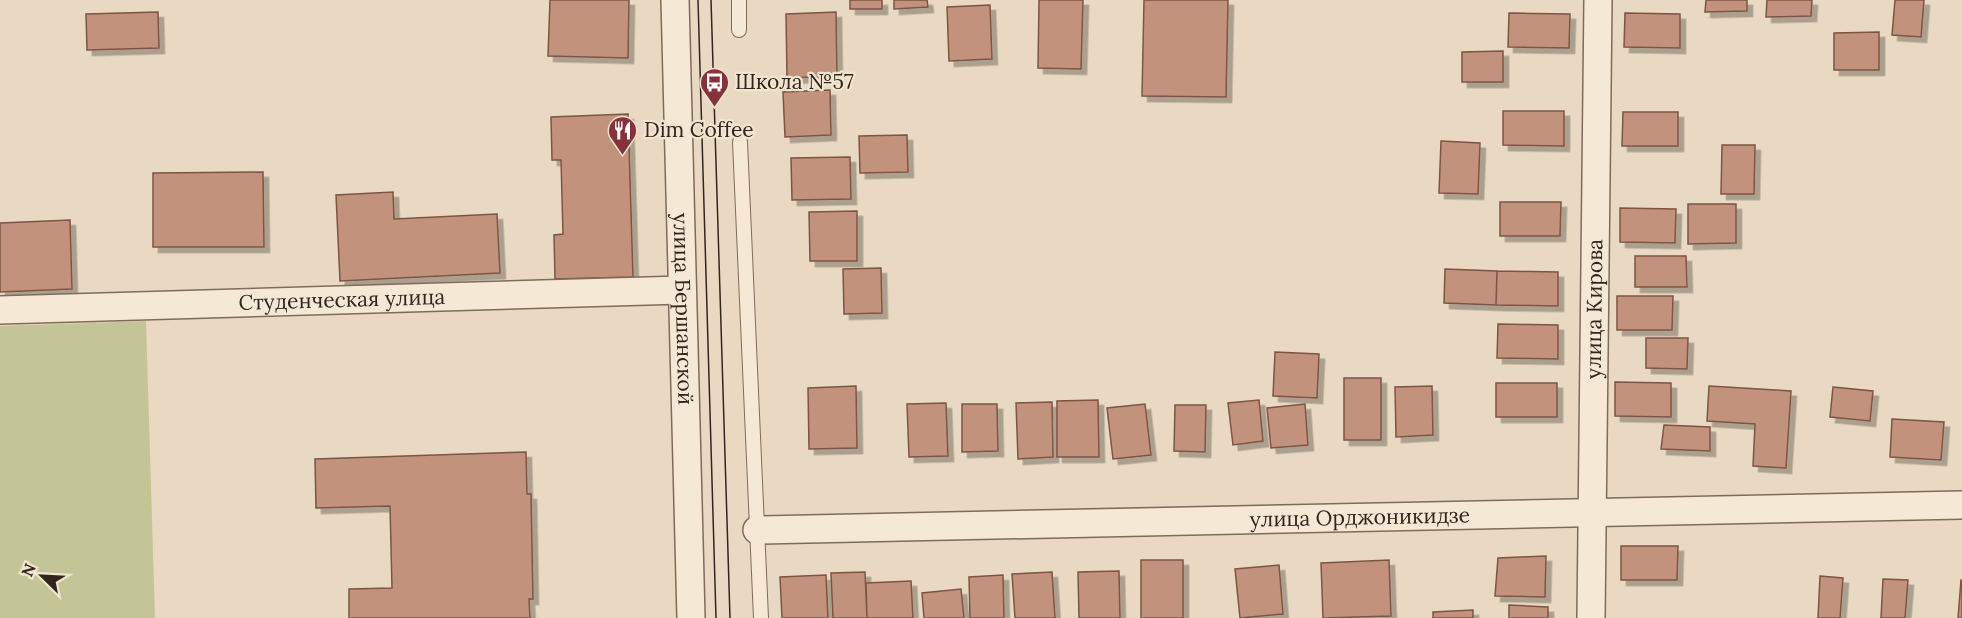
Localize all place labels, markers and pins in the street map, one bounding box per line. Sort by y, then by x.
bus stop icon: Школа №57 [698,66,730,108]
place label: Школа №57 [735,68,854,95]
restaurant icon: Dim Coffee [607,114,639,156]
place label: Dim Coffee [644,116,754,143]

